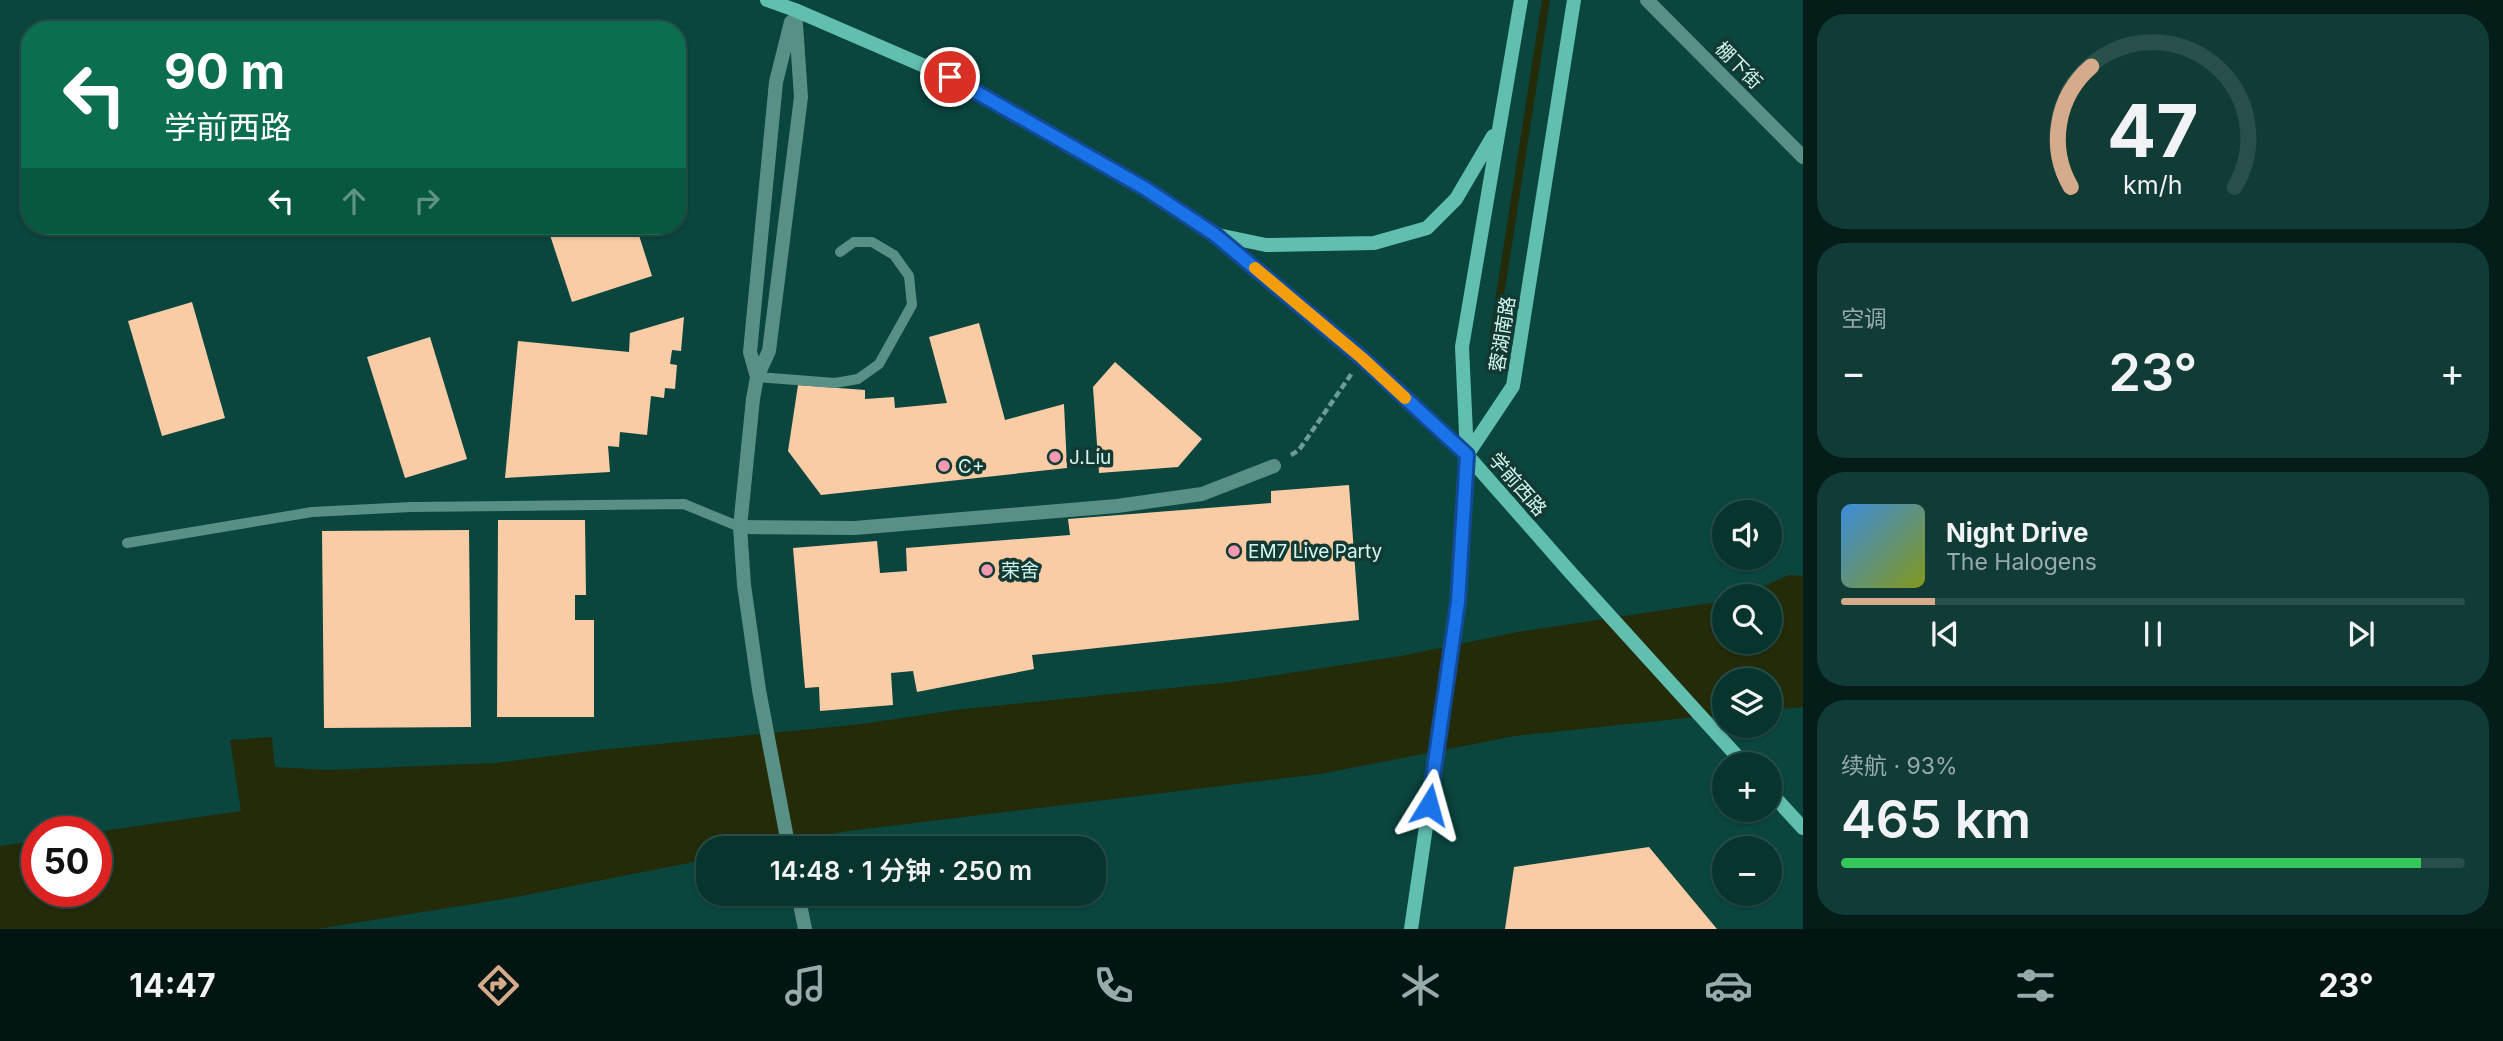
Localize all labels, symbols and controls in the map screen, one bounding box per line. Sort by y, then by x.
street label: 棚下街 [1710,37,1767,94]
text: 90 m [164,42,285,101]
pin [920,47,980,107]
icon: left [49,49,140,140]
icon: arrive [931,58,969,96]
text: 47 [2107,87,2199,176]
text: 学前西路 [164,108,292,147]
text: km/h [2123,170,2183,200]
icon: left [262,182,300,220]
icon: ahead [335,182,373,220]
icon: right [408,182,446,220]
street label: 蓉湖南路 [1485,295,1520,373]
text: 空调 [1841,305,1887,333]
text: 23° [2109,341,2197,404]
text: − [1841,349,1866,395]
text: + [2440,349,2465,395]
place label: J.Liu [1069,446,1111,469]
street label: 学前西路 [1484,448,1551,521]
marker: J.Liu [1047,449,1063,465]
place label: C+ [958,455,984,478]
marker: C+ [936,458,952,474]
map controls [1712,500,1782,906]
button: sound [1712,500,1782,570]
text: Night Drive [1946,517,2088,548]
place label: EM7 Live Party [1248,540,1383,563]
marker: EM7 Live Party [1226,543,1242,559]
text: The Halogens [1946,548,2097,576]
place label: 荣舍 [1001,559,1039,582]
marker: 荣舍 [979,562,995,578]
button: search [1712,584,1782,654]
icon: previous [1926,615,1964,653]
icon: pause [2134,615,2172,653]
icon: next [2342,615,2380,653]
button: layers [1712,668,1782,738]
button: + [1712,752,1782,822]
text: 续航 · 93% [1841,752,1958,780]
position arrow [1392,768,1466,842]
text: 465 km [1841,788,2031,851]
speed limit sign: 50 [21,816,112,907]
button: − [1712,836,1782,906]
text: 14:48 · 1 分钟 · 250 m [770,855,1032,886]
icon: directions [474,961,523,1010]
icon: music [781,961,830,1010]
icon: phone [1089,961,1138,1010]
icon: climate [1396,961,1445,1010]
icon: car [1704,961,1753,1010]
icon: filters [2011,961,2060,1010]
text: 14:47 [129,966,216,1005]
text: 23° [2318,966,2374,1005]

